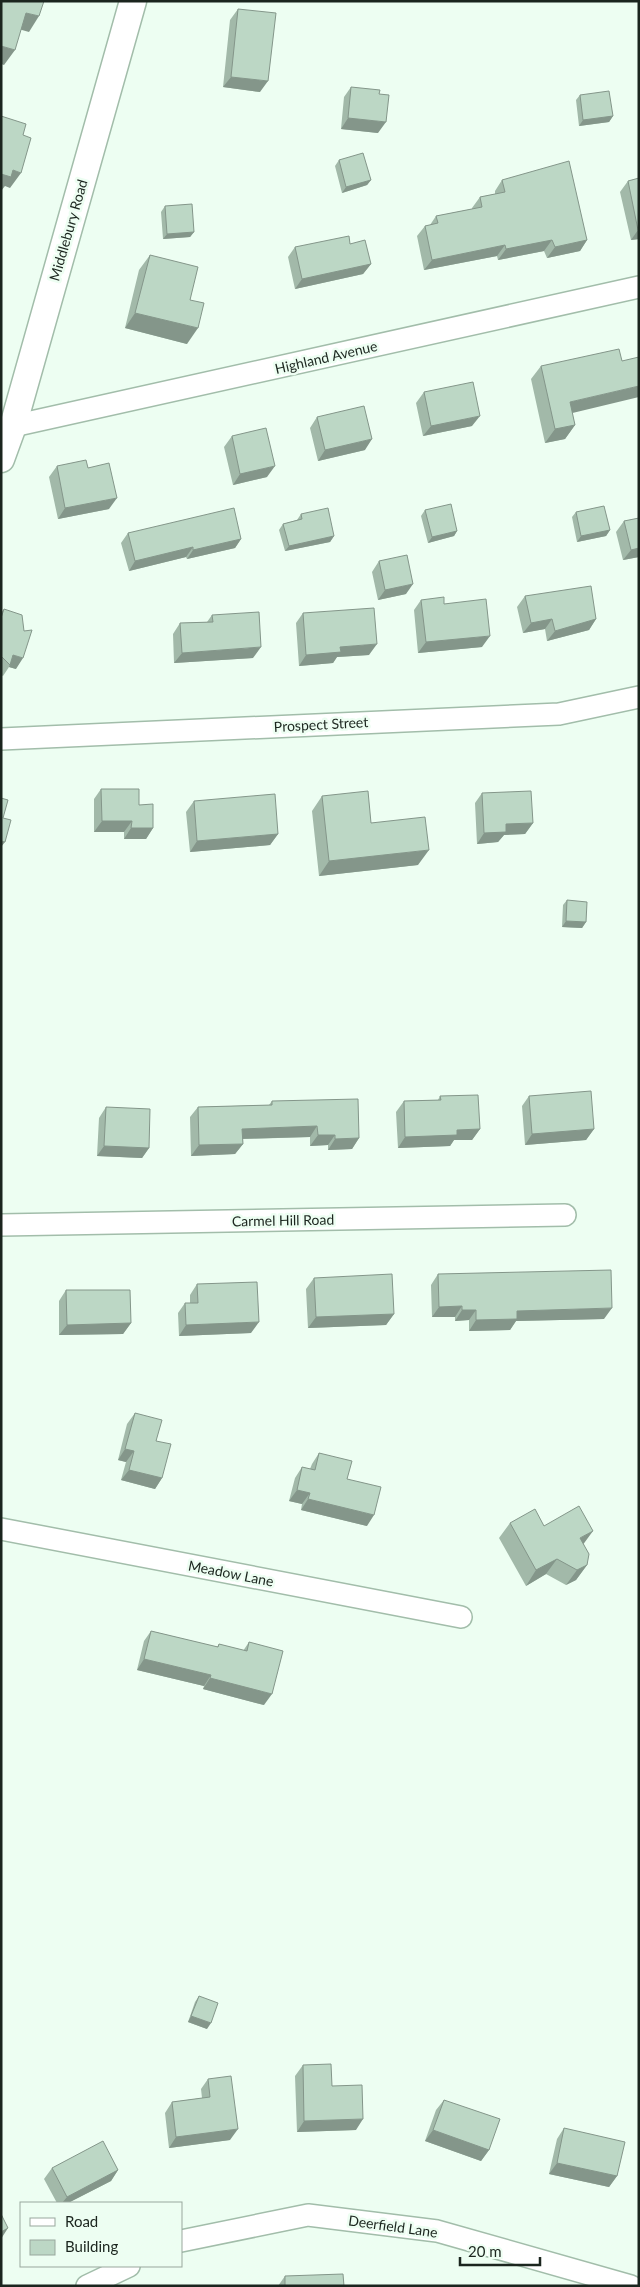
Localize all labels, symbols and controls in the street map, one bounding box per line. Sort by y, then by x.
street label: Middlebury Road [45,177,91,283]
street label: Highland Avenue [273,337,379,377]
street label: Prospect Street [273,713,369,735]
street label: Carmel Hill Road [232,1211,334,1229]
street label: Meadow Lane [187,1556,275,1590]
legend [20,2202,182,2267]
street label: Deerfield Lane [347,2211,439,2241]
text: Road [65,2212,98,2230]
scale bar [460,2234,540,2266]
text: Building [65,2237,118,2255]
text: 20 m [468,2242,502,2260]

